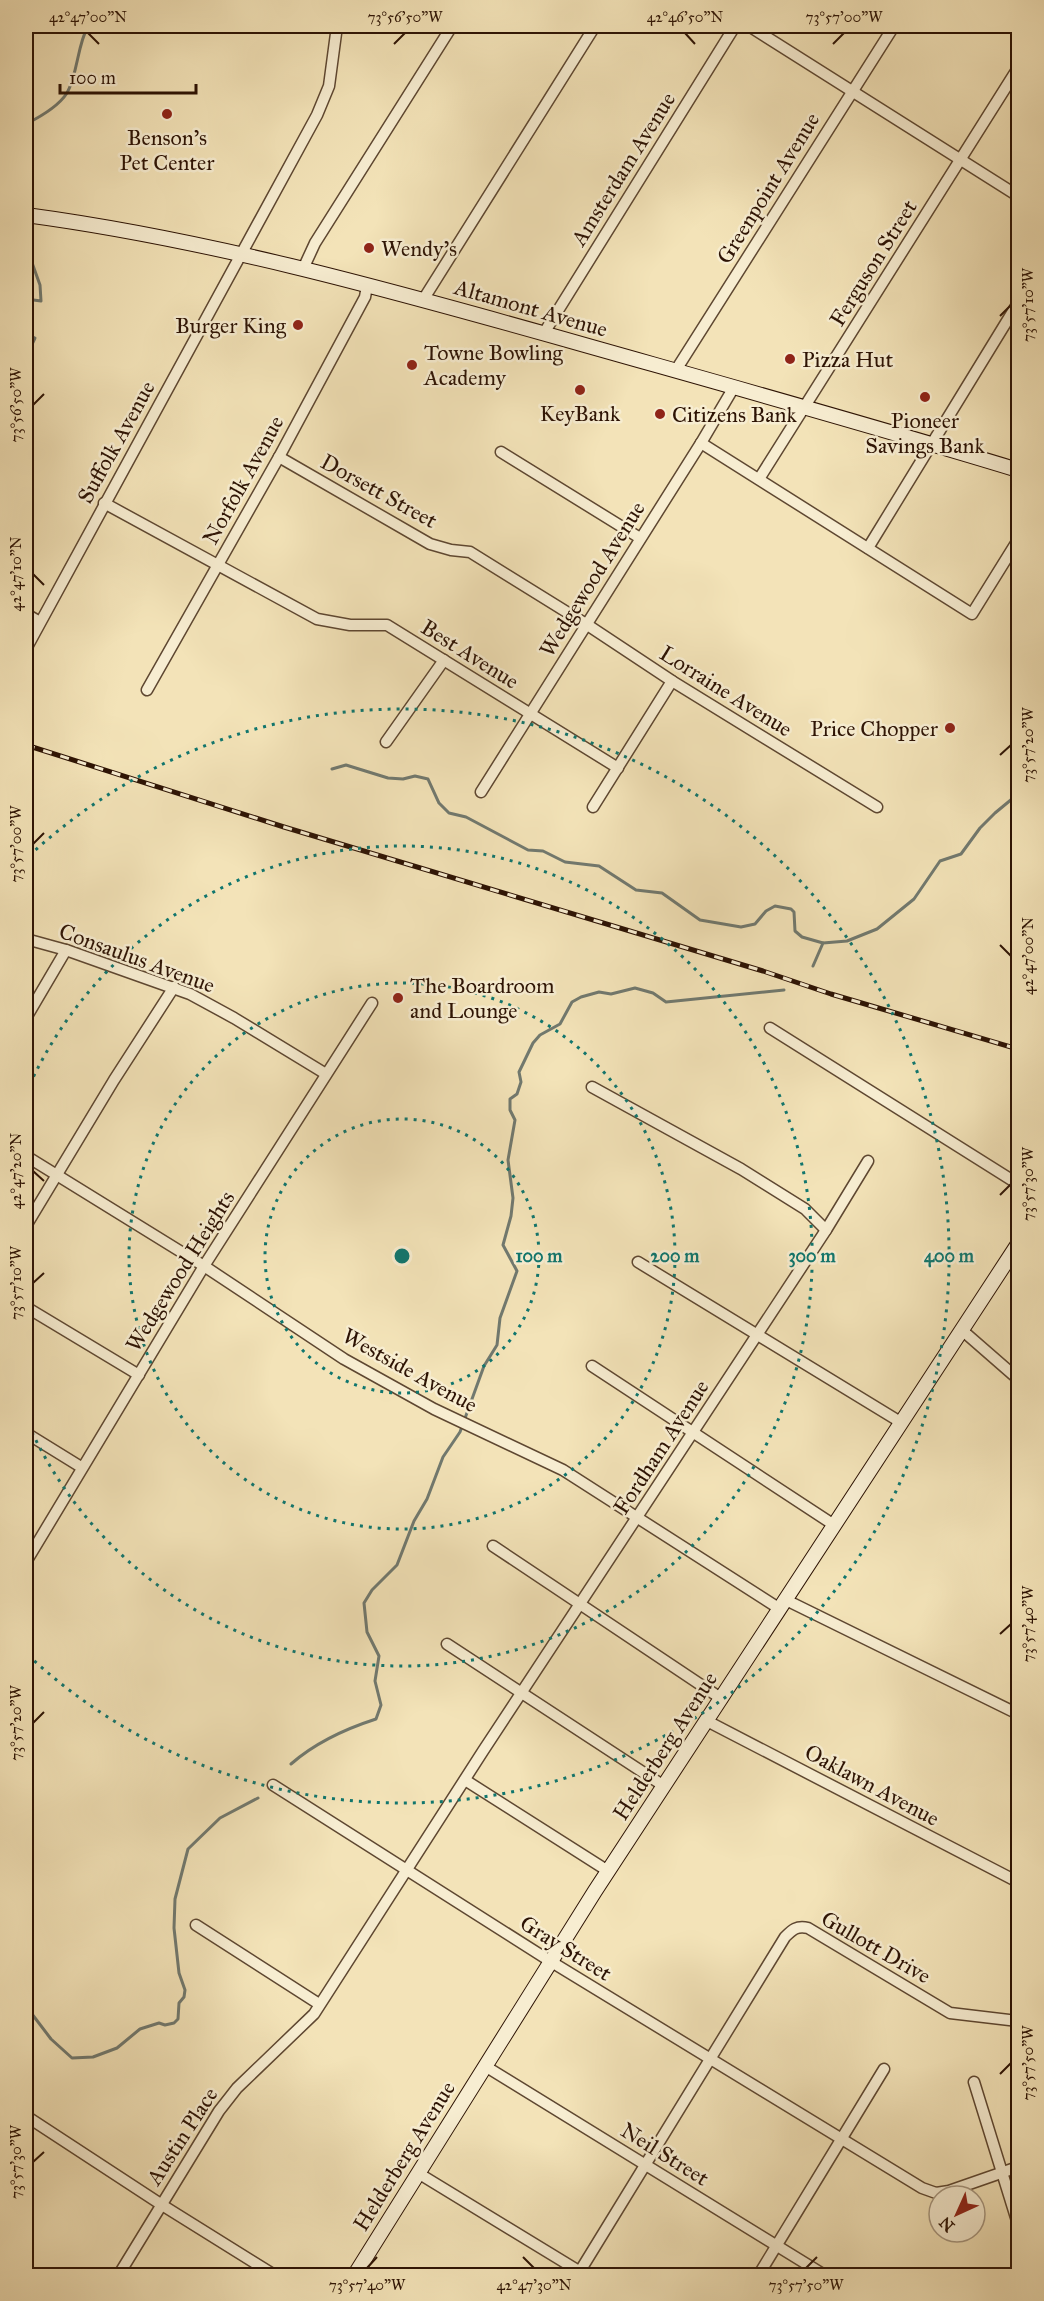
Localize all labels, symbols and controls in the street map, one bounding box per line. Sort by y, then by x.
text: 42°47'00"N [49,8,127,26]
text: 73°56'50"W [368,8,443,26]
text: 42°46'50"N [647,8,723,26]
text: 73°57'00"W [806,8,883,26]
scale bar [60,57,196,95]
text: 100 m [69,67,116,89]
street label: Amsterdam Avenue [564,87,681,252]
marker: Benson's Pet Center [160,107,174,121]
street label: Greenpoint Avenue [711,107,825,269]
place label: Benson's Pet Center [120,124,215,176]
street label: Ferguson Street [823,195,923,331]
place label: Wendy's [381,235,457,262]
marker: Wendy's [362,241,376,255]
text: 73°57'10"W [1019,267,1037,342]
street label: Altamont Avenue [450,273,611,343]
place label: Burger King [175,312,287,339]
marker: Burger King [291,318,305,332]
place label: Towne Bowling Academy [423,339,564,391]
place label: Pizza Hut [802,346,894,373]
marker: Pizza Hut [783,352,797,366]
marker: Towne Bowling Academy [405,358,419,372]
text: 73°56'50"W [7,367,25,442]
street label: Suffolk Avenue [71,376,161,508]
marker: KeyBank [573,383,587,397]
marker: Pioneer Savings Bank [918,390,932,404]
place label: KeyBank [540,400,621,427]
place label: Citizens Bank [672,401,798,428]
marker: Citizens Bank [653,407,667,421]
place label: Pioneer Savings Bank [865,407,985,459]
street label: Norfolk Avenue [197,411,289,549]
street label: Dorsett Street [316,448,442,534]
street label: Wedgewood Avenue [533,496,651,662]
text: 42°47'10"N [7,536,25,611]
street label: Best Avenue [416,613,524,695]
street label: Lorraine Avenue [655,640,797,742]
text: 73°57'20"W [1019,706,1037,783]
place label: Price Chopper [810,715,939,742]
marker: Price Chopper [943,721,957,735]
text: 73°57'00"W [7,805,25,882]
street label: Consaulus Avenue [56,917,218,999]
text: 42°47'00"N [1019,917,1037,995]
place label: The Boardroom and Lounge [410,972,555,1024]
marker: The Boardroom and Lounge [391,991,405,1005]
text: 42°47'20"N [7,1132,25,1209]
text: 73°57'30"W [1019,1146,1037,1221]
street label: Wedgewood Heights [120,1186,240,1356]
text: 73°57'10"W [7,1245,25,1320]
text: 100 m [516,1245,563,1267]
text: 200 m [651,1245,700,1267]
text: 300 m [788,1245,836,1268]
text: 400 m [924,1245,975,1268]
centre of rings [392,1246,412,1266]
street label: Westside Avenue [338,1322,482,1418]
street label: Fordham Avenue [607,1375,715,1519]
text: 73°57'40"W [1019,1585,1037,1662]
street label: Helderberg Avenue [607,1667,723,1825]
text: 73°57'20"W [7,1684,25,1761]
street label: Oaklawn Avenue [800,1738,944,1832]
street label: Gullott Drive [816,1905,936,1989]
street label: Gray Street [515,1909,617,1987]
text: 73°57'50"W [1019,2025,1037,2101]
street label: Helderberg Avenue [347,2076,461,2236]
street label: Austin Place [140,2082,224,2191]
street label: Neil Street [616,2116,714,2192]
text: 73°57'30"W [7,2124,25,2199]
north arrow [927,2184,987,2244]
text: N [935,2212,958,2236]
text: 73°57'40"W [329,2276,406,2294]
text: 42°47'30"N [496,2276,572,2294]
text: 73°57'50"W [768,2276,844,2294]

